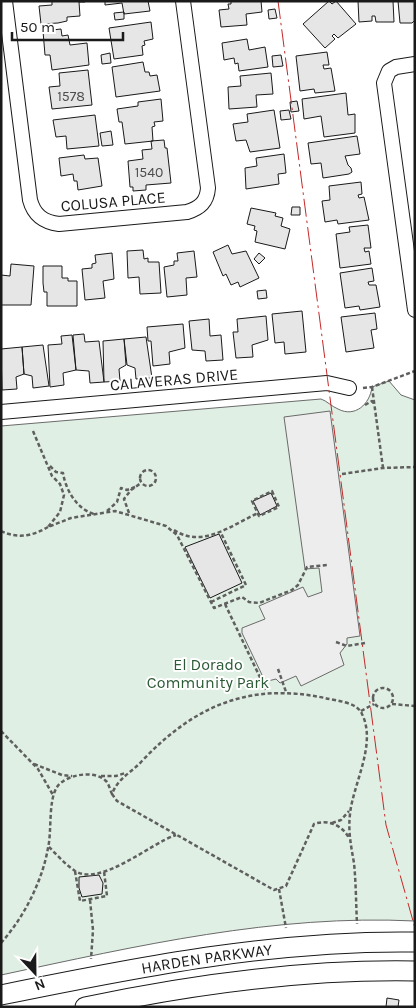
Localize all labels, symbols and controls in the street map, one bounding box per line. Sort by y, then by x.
scale bar [12,10,124,42]
text: 50 m [20,18,55,36]
house number: 1578 [57,88,85,105]
house number: 1540 [135,164,163,181]
street label: COLUSA PLACE [60,187,166,216]
street label: CALAVERAS DRIVE [109,364,239,395]
park label: El Dorado Community Park [147,655,269,692]
street label: HARDEN PARKWAY [140,940,273,978]
north arrow [10,948,60,998]
text: N [32,975,48,994]

